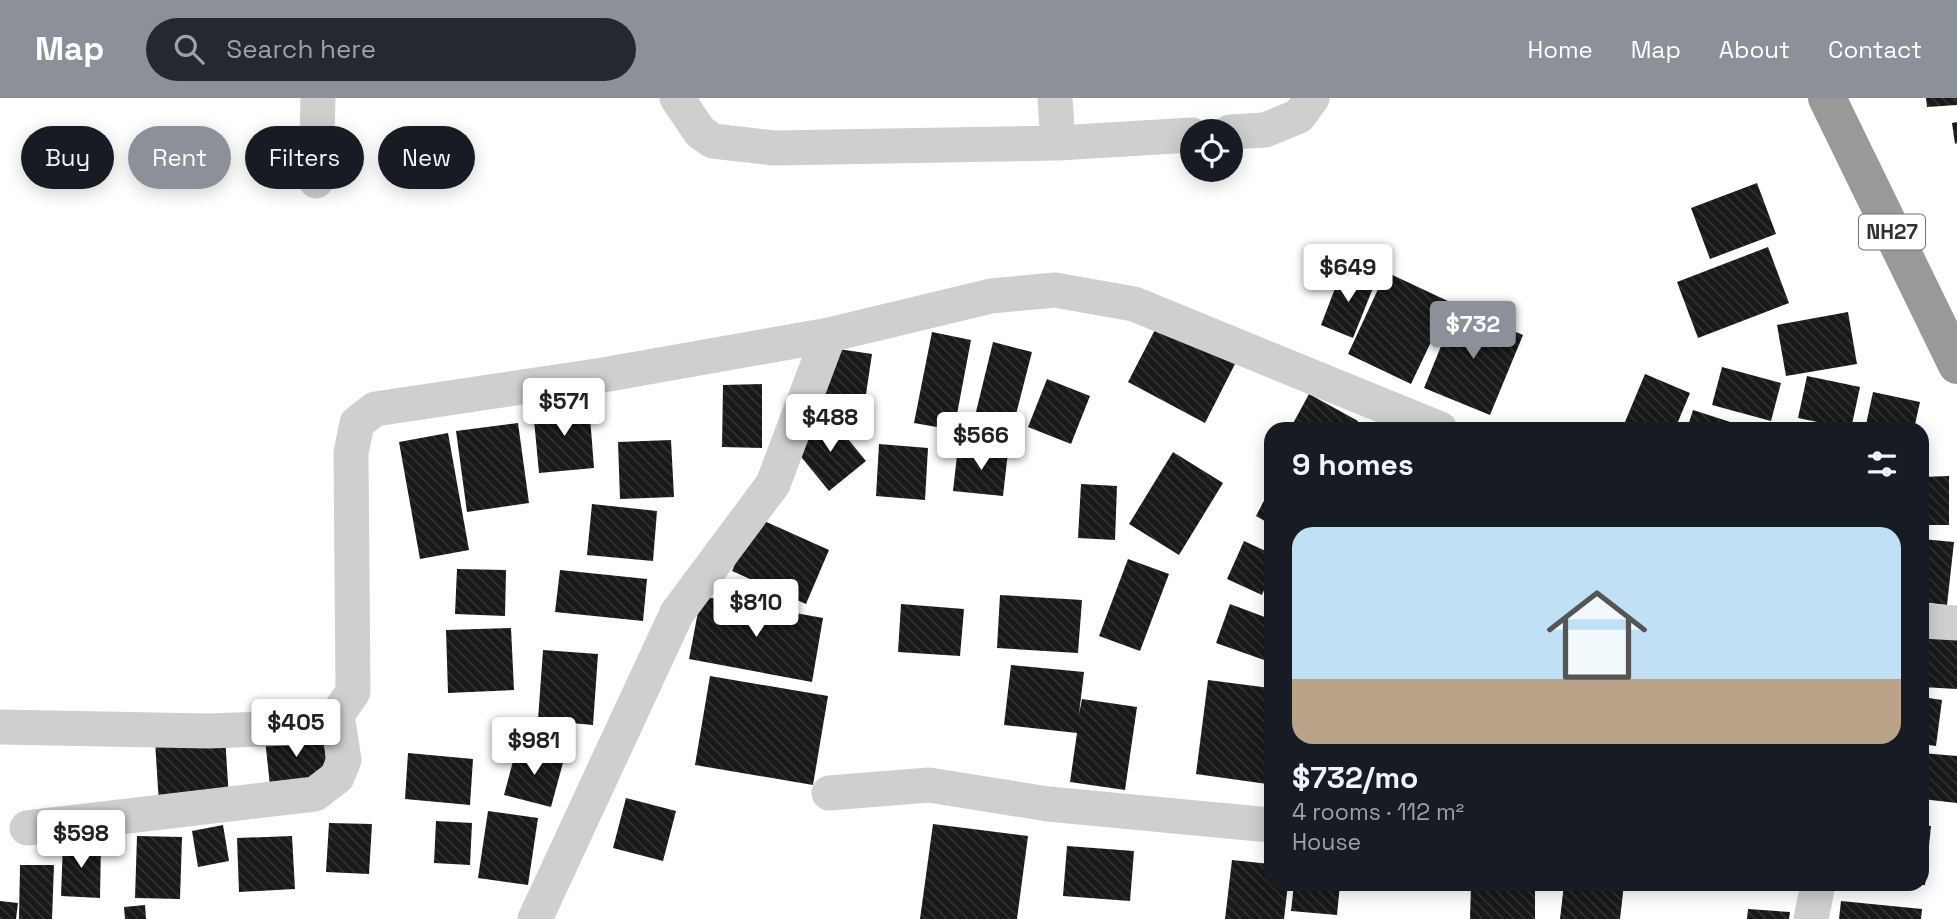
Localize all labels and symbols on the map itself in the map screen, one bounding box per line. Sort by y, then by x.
road number: NH27 [1859,214,1925,250]
pin: $649 [1307,244,1389,304]
pin: $732 [1432,302,1514,361]
pin: $571 [523,378,605,438]
pin: $488 [789,394,871,454]
pin: $566 [940,412,1022,472]
pin: $810 [715,580,797,639]
pin: $405 [255,700,337,759]
pin: $981 [493,718,575,777]
pin: $598 [40,810,122,870]

